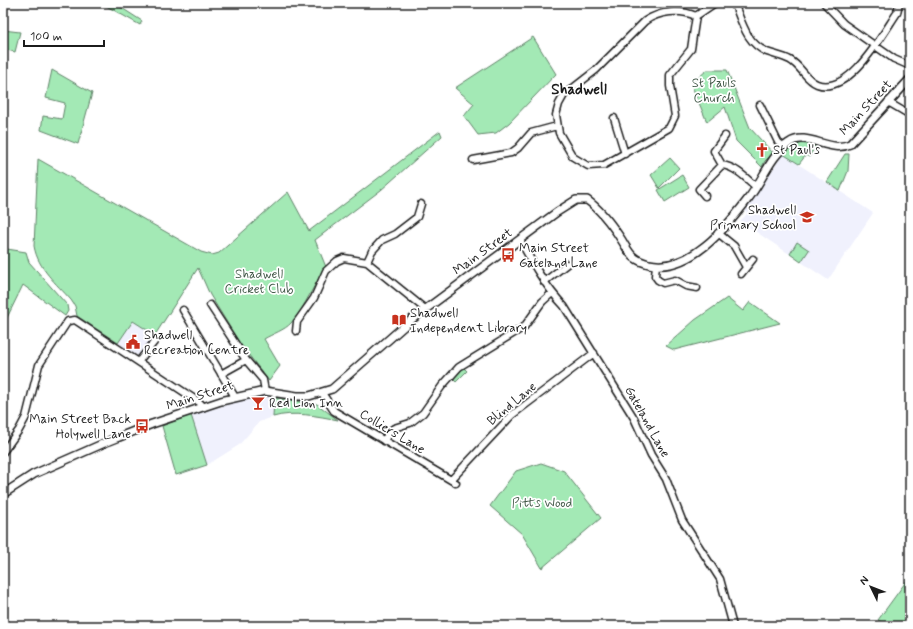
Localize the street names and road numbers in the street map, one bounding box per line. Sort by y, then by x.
street label: Main Street [836,77,896,139]
street label: Main Street [450,225,516,279]
street label: Main Street [164,377,236,415]
street label: Blind Lane [484,378,540,430]
street label: Gateland Lane [620,383,674,461]
street label: Colliers Lane [356,406,428,458]

